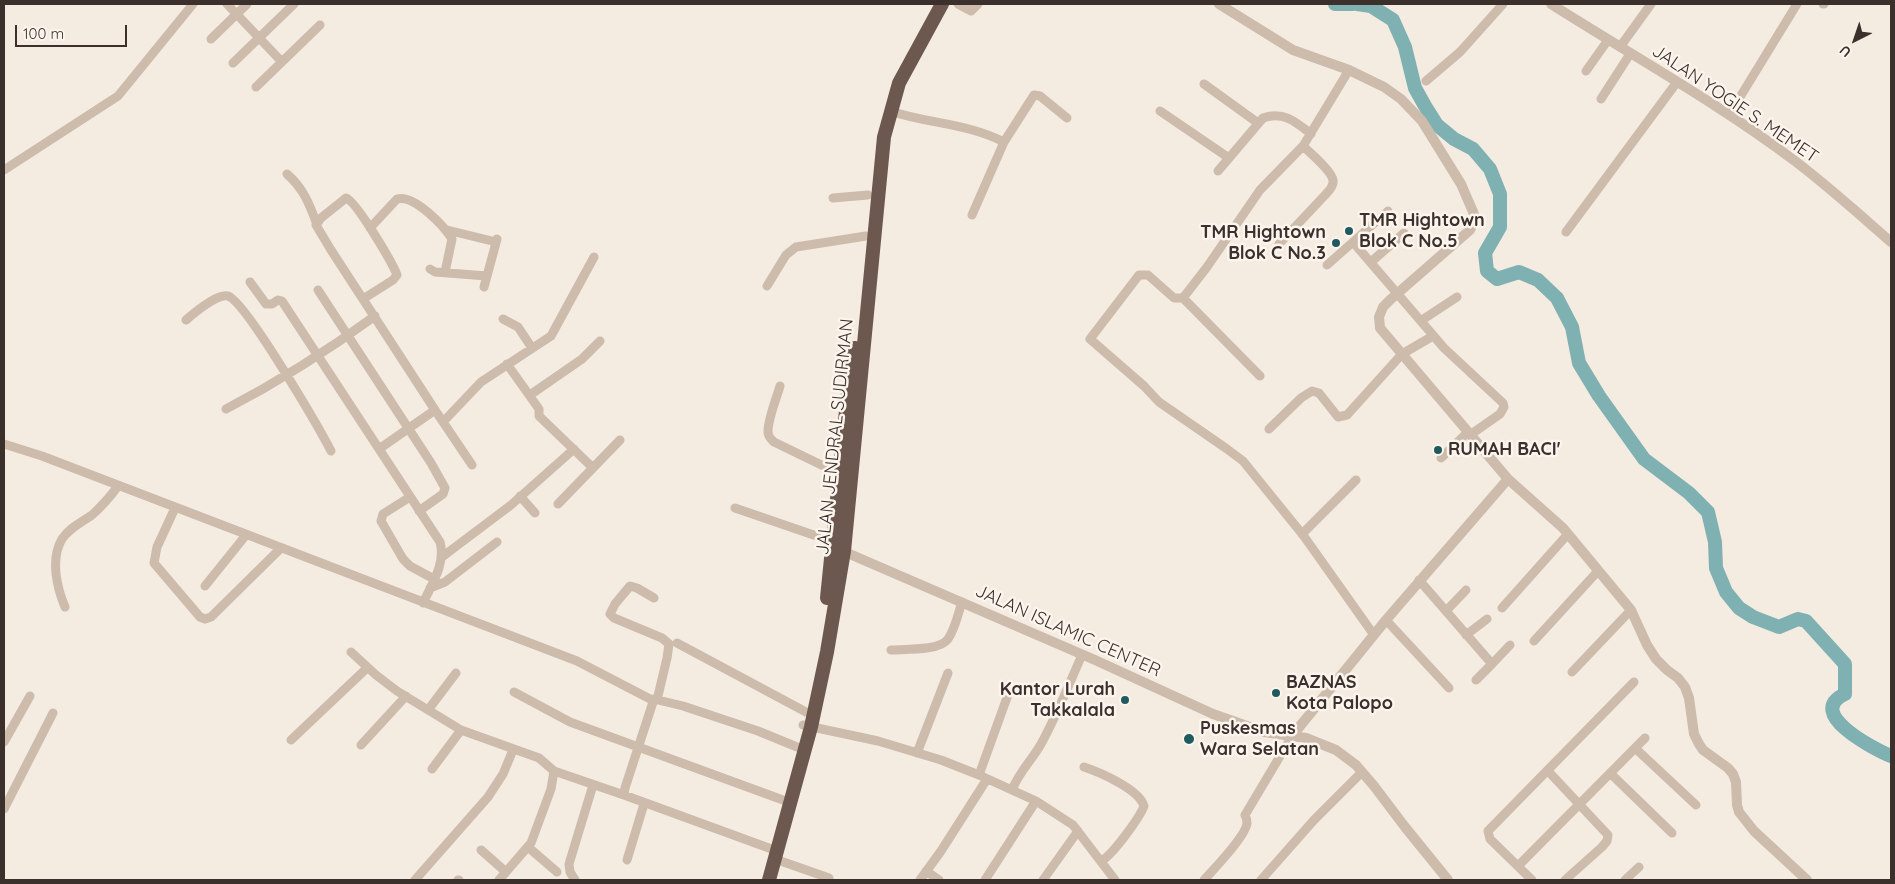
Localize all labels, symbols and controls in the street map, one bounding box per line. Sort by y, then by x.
scale bar [18,15,130,47]
north arrow [1830,15,1880,65]
text: 100 m [23,24,64,43]
street label: JALAN YOGIE S. MEMET [1648,40,1822,168]
text: U [1836,41,1855,61]
place label: TMR Hightown Blok C No.5 [1359,210,1485,252]
place label: TMR Hightown Blok C No.3 [1200,222,1326,264]
marker: TMR Hightown Blok C No.5 [1343,225,1355,237]
marker: TMR Hightown Blok C No.3 [1330,237,1342,249]
street label: JALAN JENDRAL SUDIRMAN [812,318,858,556]
place label: RUMAH BACI' [1448,439,1560,461]
marker: RUMAH BACI' [1432,444,1444,456]
street label: JALAN ISLAMIC CENTER [972,580,1164,682]
place label: BAZNAS Kota Palopo [1286,672,1393,714]
place label: Kantor Lurah Takkalala [1000,679,1115,722]
marker: BAZNAS Kota Palopo [1270,687,1282,699]
marker: Kantor Lurah Takkalala [1119,694,1131,706]
place label: Puskesmas Wara Selatan [1200,718,1319,761]
marker: Puskesmas Wara Selatan [1182,732,1196,746]

